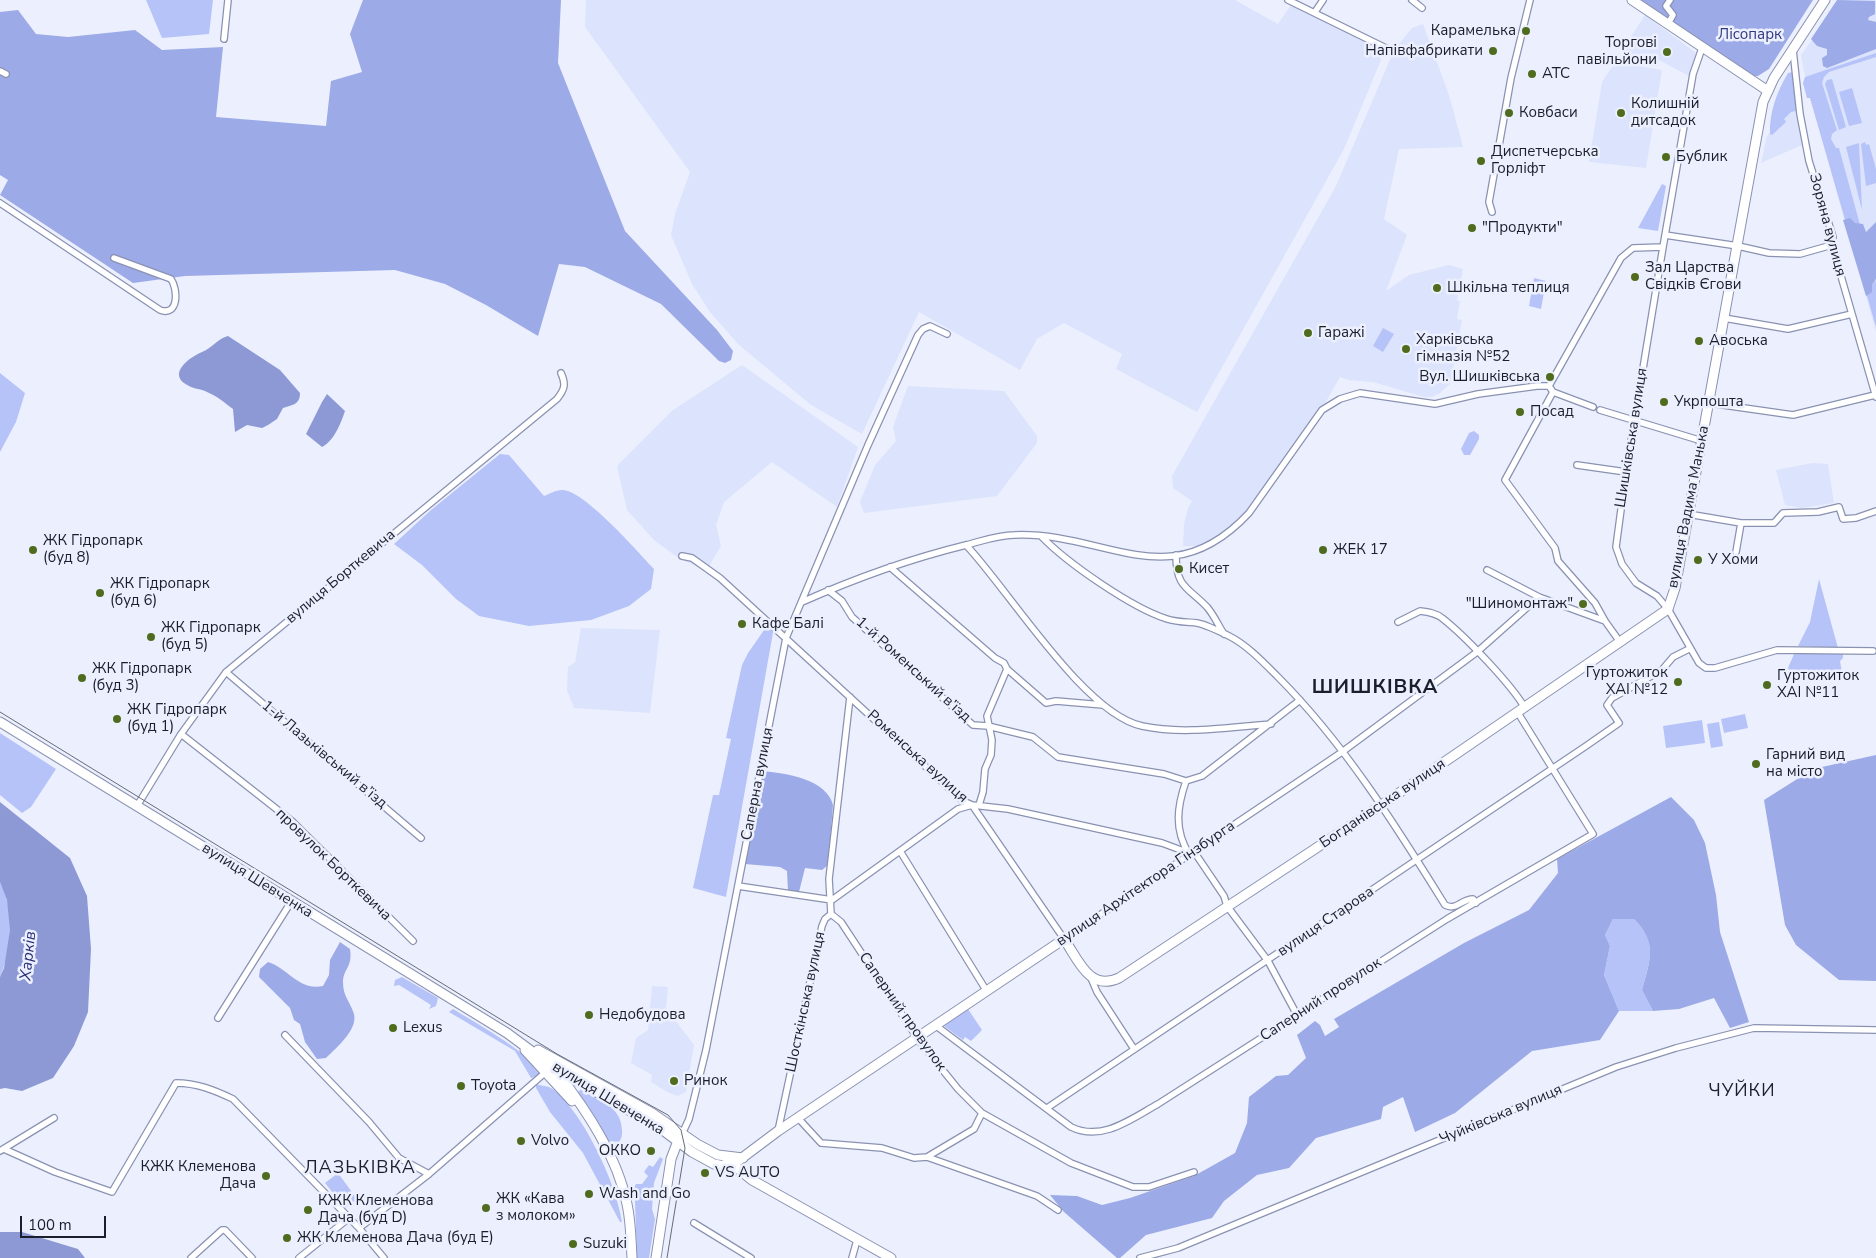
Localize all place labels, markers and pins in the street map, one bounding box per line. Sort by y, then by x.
place label: Карамелька [1431,22,1516,40]
marker: Карамелька [1520,25,1532,37]
place label: Торгові павільйони [1577,34,1657,69]
place label: Напівфабрикати [1365,42,1483,60]
marker: Напівфабрикати [1487,45,1499,57]
marker: Торгові павільйони [1661,46,1673,58]
place label: АТС [1542,65,1570,83]
marker: АТС [1526,68,1538,80]
place label: Колишній дитсадок [1631,95,1699,130]
place label: Ковбаси [1519,104,1578,122]
marker: Ковбаси [1503,107,1515,119]
marker: Колишній дитсадок [1615,107,1627,119]
place label: Диспетчерська Горліфт [1491,143,1599,178]
place label: Бублик [1676,148,1727,166]
marker: Бублик [1660,151,1672,163]
marker: Диспетчерська Горліфт [1475,155,1487,167]
place label: "Продукти" [1482,219,1563,237]
marker: "Продукти" [1466,222,1478,234]
place label: Зал Царства Свідків Єгови [1645,259,1741,294]
marker: Зал Царства Свідків Єгови [1629,271,1641,283]
place label: Шкільна теплиця [1447,279,1570,297]
marker: Шкільна теплиця [1431,282,1443,294]
place label: Гаражі [1318,324,1365,342]
marker: Гаражі [1302,327,1314,339]
place label: Харківська гімназія №52 [1416,331,1510,366]
place label: Авоська [1709,332,1768,350]
marker: Авоська [1693,335,1705,347]
marker: Харківська гімназія №52 [1400,343,1412,355]
place label: Вул. Шишківська [1419,368,1540,386]
marker: Вул. Шишківська [1544,371,1556,383]
place label: Укрпошта [1674,393,1744,411]
marker: Укрпошта [1658,396,1670,408]
place label: Посад [1530,403,1574,421]
marker: Посад [1514,406,1526,418]
place label: ЖК Гідропарк (буд 8) [43,532,143,567]
place label: ЖЕК 17 [1333,541,1388,559]
marker: ЖК Гідропарк (буд 8) [27,544,39,556]
marker: ЖЕК 17 [1317,544,1329,556]
place label: У Хоми [1708,551,1758,569]
marker: У Хоми [1692,554,1704,566]
place label: Кисет [1189,560,1229,578]
marker: Кисет [1173,563,1185,575]
place label: ЖК Гідропарк (буд 6) [110,575,210,610]
marker: ЖК Гідропарк (буд 6) [94,587,106,599]
place label: "Шиномонтаж" [1466,595,1573,613]
marker: "Шиномонтаж" [1577,598,1589,610]
place label: Кафе Балі [752,615,824,633]
marker: Кафе Балі [736,618,748,630]
place label: ЖК Гідропарк (буд 5) [161,619,261,654]
marker: ЖК Гідропарк (буд 5) [145,631,157,643]
place label: ЖК Гідропарк (буд 3) [92,660,192,695]
place label: Гуртожиток ХАІ №12 [1586,664,1668,699]
place label: Гуртожиток ХАІ №11 [1777,667,1859,702]
marker: ЖК Гідропарк (буд 3) [76,672,88,684]
marker: Гуртожиток ХАІ №12 [1672,676,1684,688]
marker: Гуртожиток ХАІ №11 [1761,679,1773,691]
place label: ЖК Гідропарк (буд 1) [127,701,227,736]
marker: ЖК Гідропарк (буд 1) [111,713,123,725]
place label: Гарний вид на місто [1766,746,1845,781]
marker: Гарний вид на місто [1750,758,1762,770]
place label: Недобудова [599,1006,686,1024]
marker: Недобудова [583,1009,595,1021]
place label: Lexus [403,1019,442,1037]
marker: Lexus [387,1022,399,1034]
place label: Ринок [684,1072,727,1090]
marker: Ринок [668,1075,680,1087]
place label: Toyota [471,1077,516,1095]
marker: Toyota [455,1080,467,1092]
place label: Volvo [531,1132,569,1150]
marker: Volvo [515,1135,527,1147]
place label: ОККО [599,1142,641,1160]
marker: ОККО [645,1145,657,1157]
place label: КЖК Клеменова Дача [140,1158,256,1193]
place label: VS AUTO [715,1164,780,1182]
marker: VS AUTO [699,1167,711,1179]
marker: КЖК Клеменова Дача [260,1170,272,1182]
place label: Wash and Go [599,1185,690,1203]
marker: Wash and Go [583,1188,595,1200]
place label: ЖК «Кава з молоком» [496,1190,576,1225]
place label: КЖК Клеменова Дача (буд D) [318,1192,434,1227]
marker: ЖК «Кава з молоком» [480,1202,492,1214]
marker: КЖК Клеменова Дача (буд D) [302,1204,314,1216]
place label: ЖК Клеменова Дача (буд Е) [297,1229,494,1247]
marker: ЖК Клеменова Дача (буд Е) [281,1232,293,1244]
place label: Suzuki [583,1235,627,1253]
marker: Suzuki [567,1238,579,1250]

